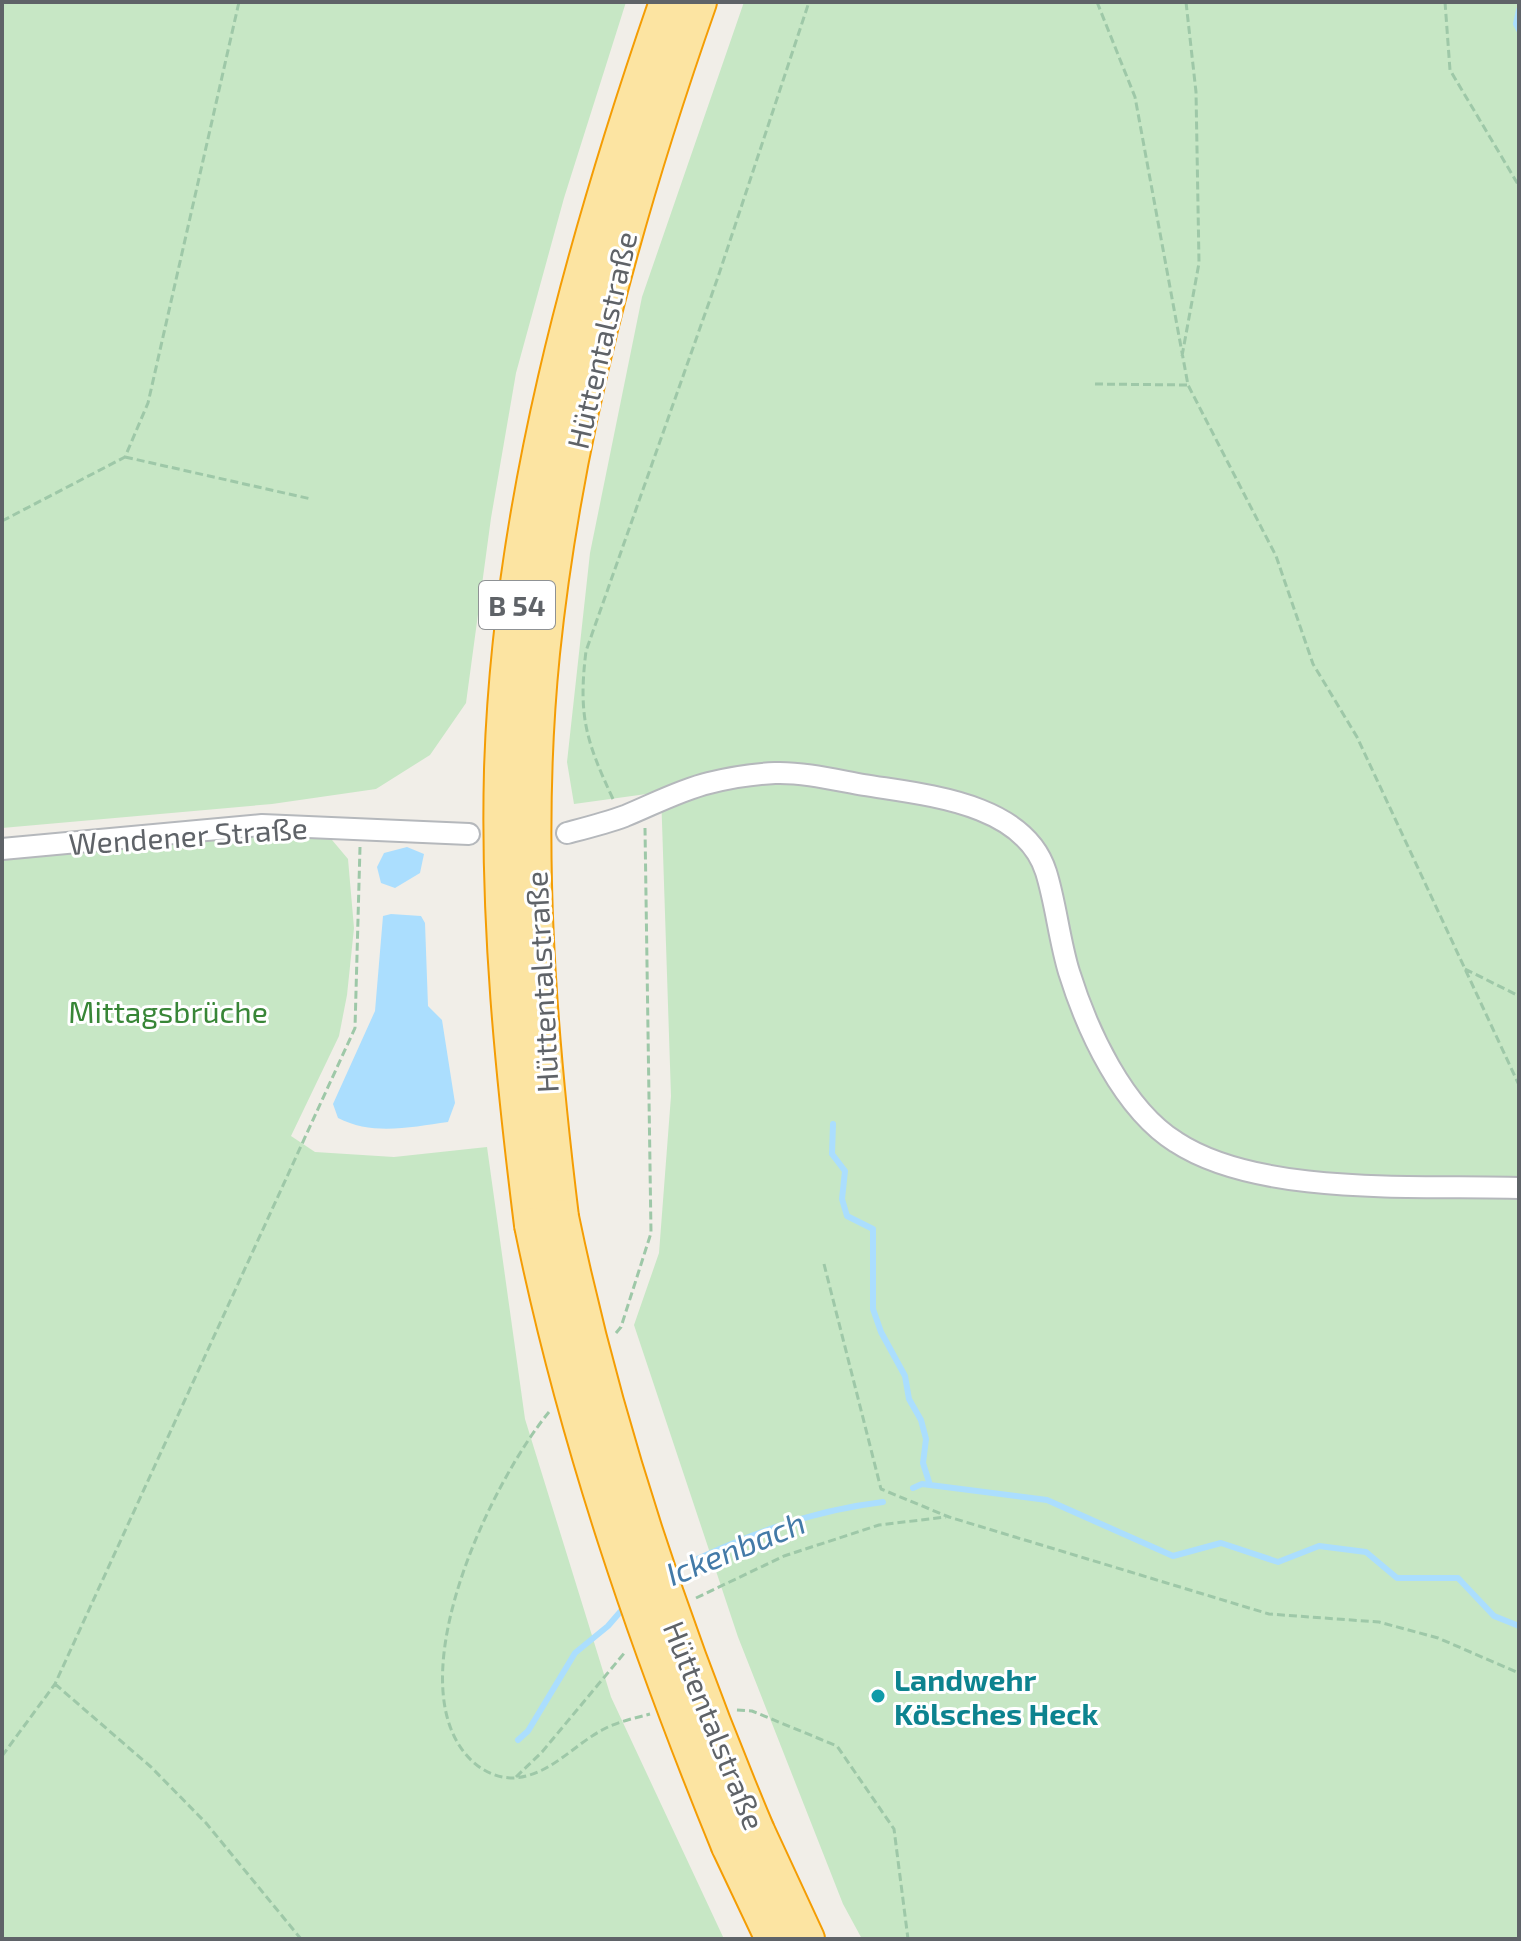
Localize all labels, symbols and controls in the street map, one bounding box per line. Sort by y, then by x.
street label: Hüttentalstraße [559,228,643,452]
road number: B 54 [479,581,555,629]
street label: Wendener Straße [67,809,309,861]
street label: Hüttentalstraße [517,870,565,1094]
park label: Mittagsbrüche [68,993,268,1029]
water label: Ickenbach [660,1502,810,1592]
street label: Hüttentalstraße [657,1615,773,1835]
place label: Landwehr Kölsches Heck [894,1661,1099,1731]
marker: Landwehr Kölsches Heck [869,1687,887,1705]

